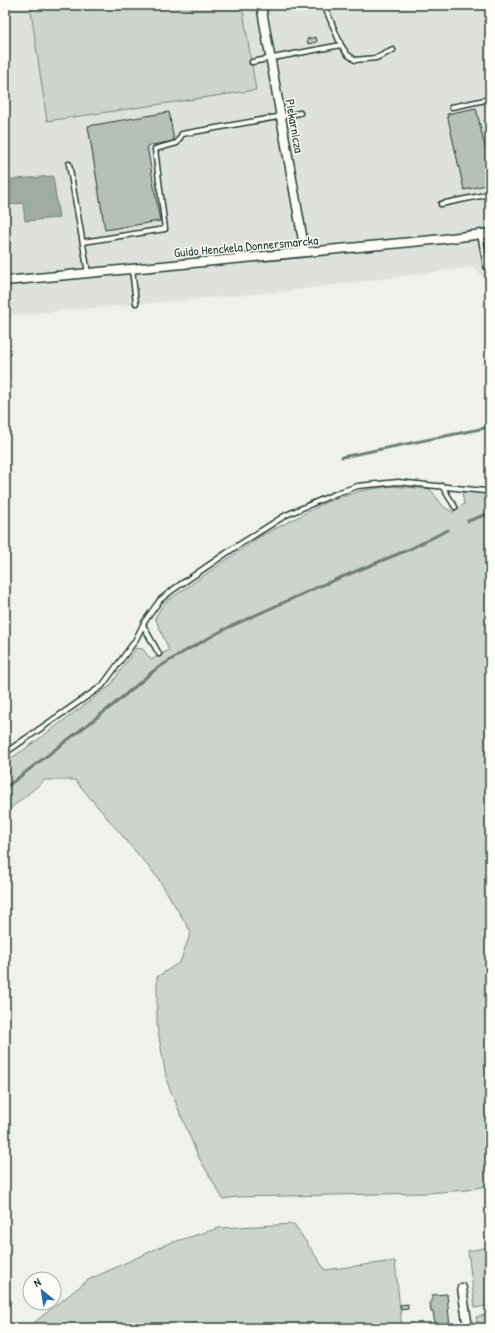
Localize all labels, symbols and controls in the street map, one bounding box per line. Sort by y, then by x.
street label: Piekarnicza [281,98,309,154]
street label: Guido Henckela Donnersmarcka [173,231,319,261]
north arrow [22,1271,62,1311]
text: N [31,1275,43,1290]

